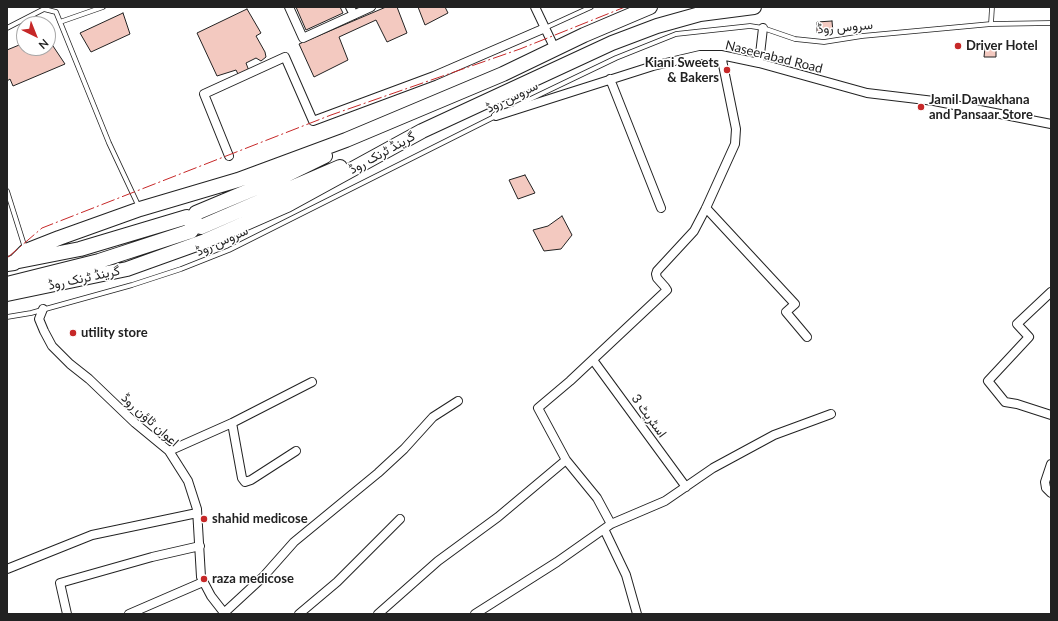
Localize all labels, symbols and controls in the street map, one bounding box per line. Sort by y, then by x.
north arrow [16,16,56,56]
street label: سروس روڈ [817,17,873,37]
text: N [36,37,51,52]
street label: Naseerabad Road [724,37,824,77]
place label: Driver Hotel [966,38,1038,54]
marker: Driver Hotel [953,41,963,51]
place label: Kiani Sweets & Bakers [645,55,719,86]
marker: Kiani Sweets & Bakers [722,65,732,75]
street label: سروس روڈ [484,78,540,116]
place label: Jamil Dawakhana and Pansaar Store [929,92,1033,123]
marker: Jamil Dawakhana and Pansaar Store [916,102,926,112]
street label: گرینڈ ٹرنک روڈ [346,128,418,178]
street label: سروس روڈ [193,223,251,259]
street label: گرینڈ ٹرنک روڈ [47,263,121,293]
place label: utility store [81,325,148,341]
marker: utility store [68,328,78,338]
street label: اعوان ٹاؤن روڈ [118,390,182,450]
street label: اسٹریٹ 3 [628,391,670,441]
place label: shahid medicose [212,511,308,527]
marker: shahid medicose [199,514,209,524]
place label: raza medicose [212,571,294,587]
marker: raza medicose [199,574,209,584]

